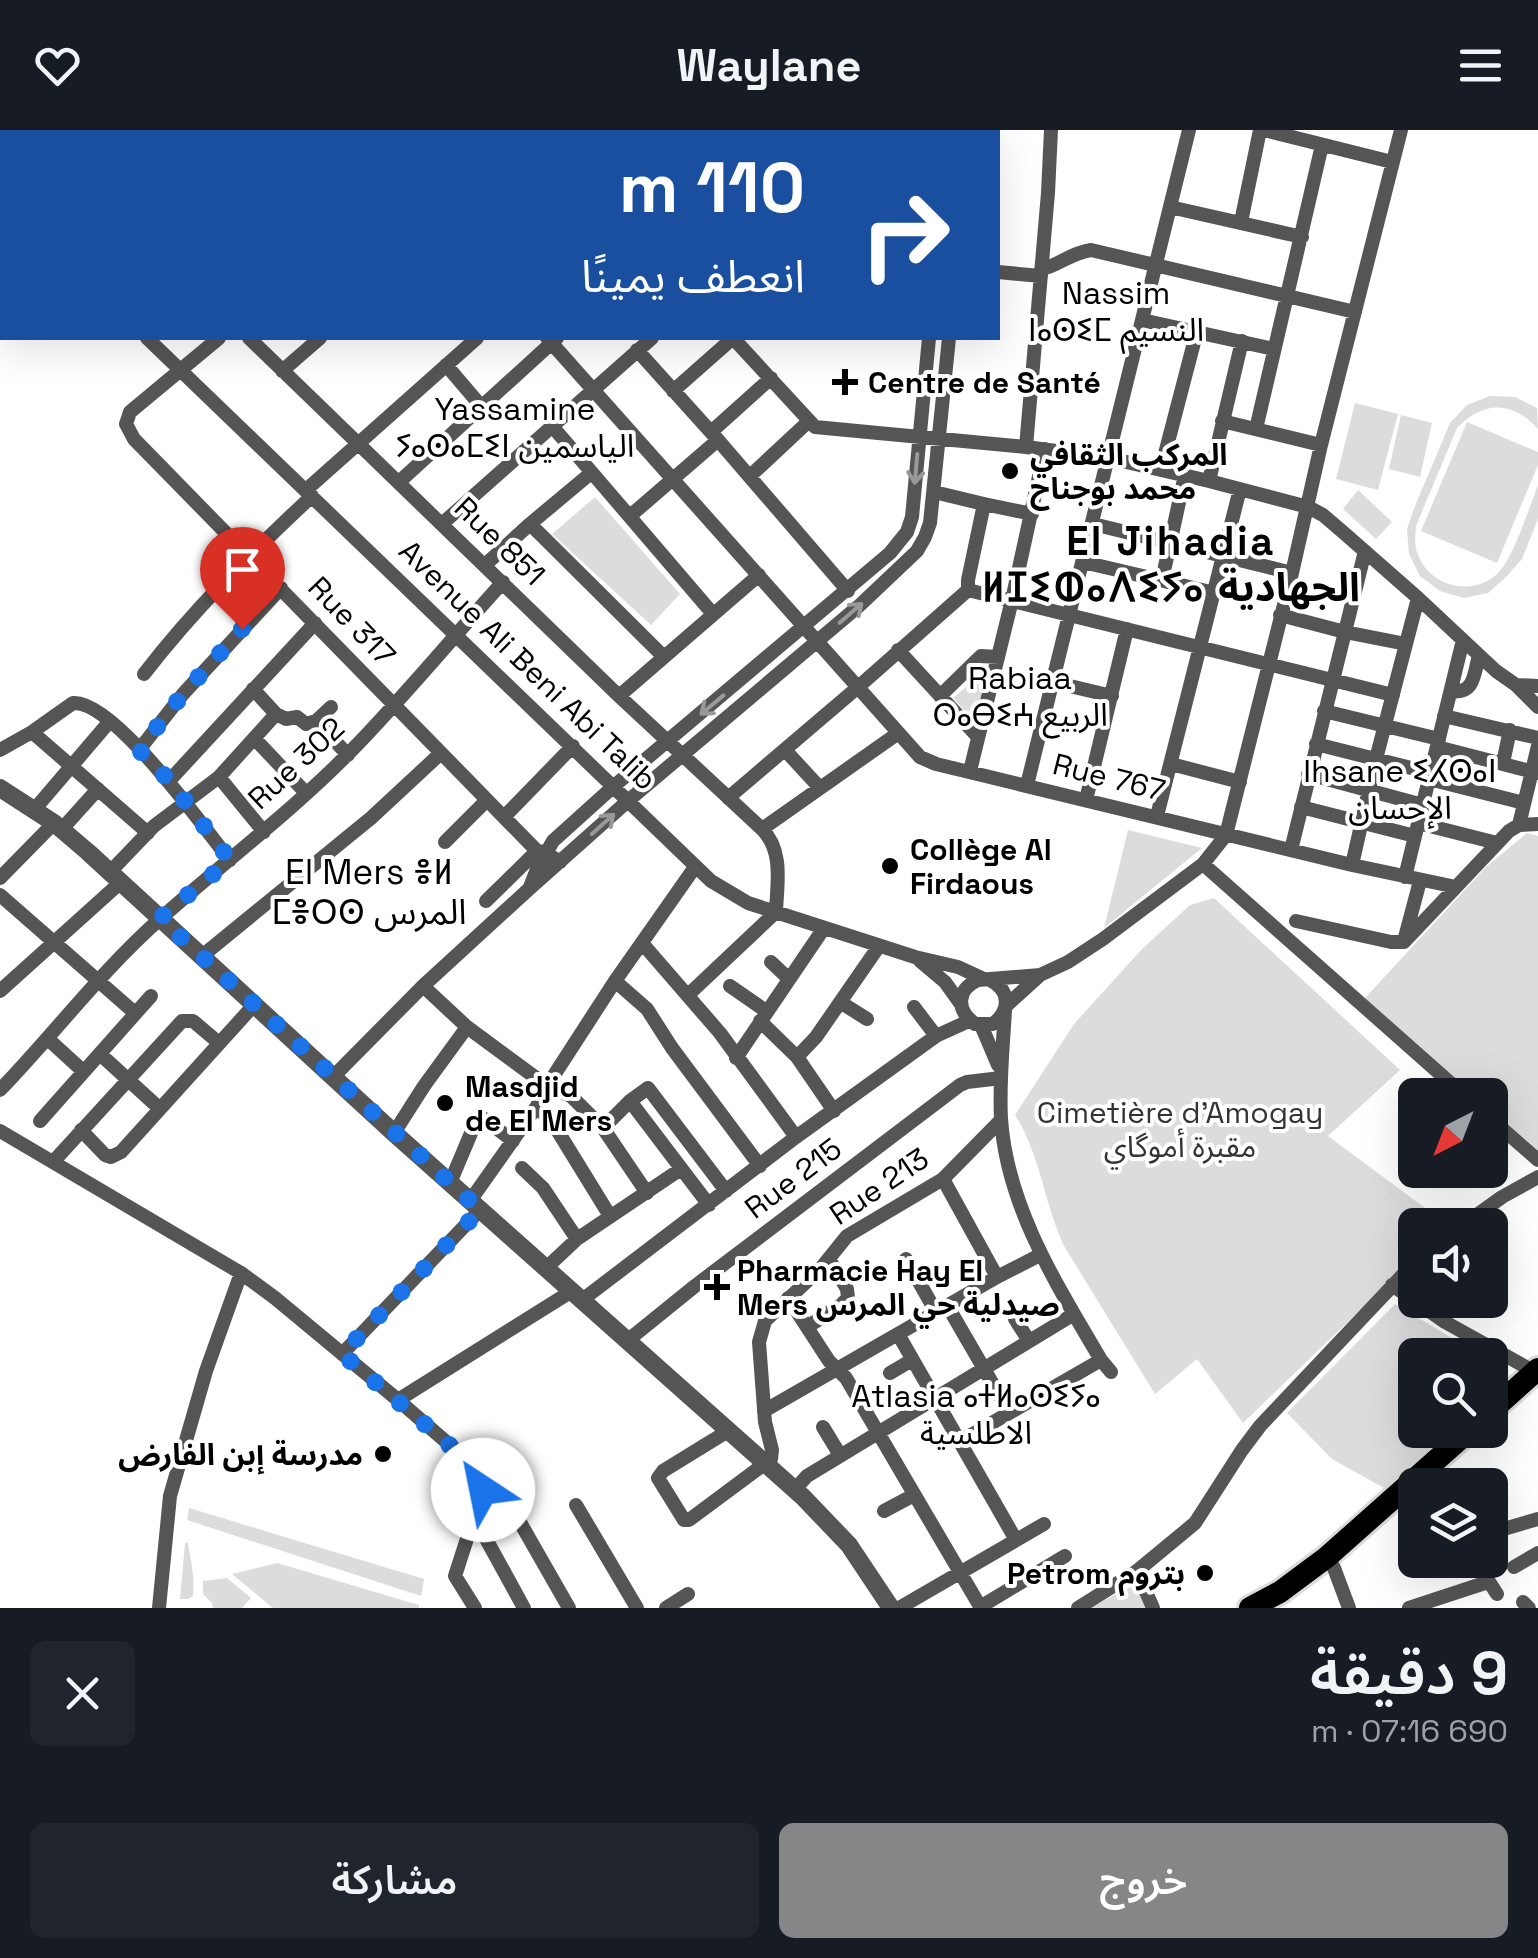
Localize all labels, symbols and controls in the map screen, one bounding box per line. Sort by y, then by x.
text: Waylane [677,37,861,94]
icon: heart [30,38,85,93]
icon: menu [1453,38,1508,93]
text: 110 m [619,143,805,232]
icon: right [840,170,970,300]
text: انعطف يمينًا [581,248,805,305]
district label: Nassim ⵏⴰⵙⵉⵎ النسيم [1028,273,1204,354]
place label: Centre de Santé [868,363,1101,402]
marker: Centre de Santé [832,369,858,395]
district label: Yassamine ⵢⴰⵙⴰⵎⵉⵏ الياسمين [396,389,634,466]
place label: المركب الثقافي محمد بوجناح [1030,435,1228,511]
one-way arrow [907,453,926,485]
marker: المركب الثقافي محمد بوجناح [999,460,1021,482]
street label: Rue 851 [446,488,554,594]
district label: El Jihadia ⵍⵊⵉⵀⴰⴷⵉⵢⴰ الجهادية [982,516,1360,613]
pin [200,527,285,630]
street label: Avenue Ali Beni Abi Talib [391,531,665,799]
icon: arrive [215,542,270,597]
street label: Rue 317 [300,568,404,674]
one-way arrow [837,603,863,625]
district label: Rabiaa ⵔⴰⴱⵉⵄ الربيع [932,658,1108,739]
one-way arrow [700,694,726,716]
street label: Rue 302 [239,708,353,818]
street label: Rue 767 [1049,744,1169,810]
district label: Ihsane ⵉⵃⵙⴰⵏ الإحسان [1303,751,1497,830]
one-way arrow [590,812,615,835]
place label: Collège Al Firdaous [910,830,1052,903]
district label: El Mers ⴻⵍ ⵎⴻⵔⵙ المرس [271,850,467,934]
marker: Collège Al Firdaous [879,855,901,877]
place label: Masdjid de El Mers [465,1067,612,1140]
north arrow [1398,1078,1508,1188]
map controls [1398,1078,1508,1578]
marker: Masdjid de El Mers [434,1092,456,1114]
park label: Cimetière d'Amogay مقبرة أموگاي [1037,1093,1323,1169]
street label: Rue 215 [737,1129,849,1227]
street label: Rue 213 [822,1139,936,1233]
button: sound [1398,1208,1508,1318]
place label: Pharmacie Hay El Mers صيدلية حي المرس [737,1251,1060,1328]
marker: Pharmacie Hay El Mers صيدلية حي المرس [706,1276,728,1298]
button: search [1398,1338,1508,1448]
district label: Atlasia ⴰⵜⵍⴰⵙⵉⵢⴰ الاطلسية [851,1376,1101,1453]
place label: مدرسة إبن الفارض [118,1435,363,1475]
position arrow [431,1438,535,1542]
marker: مدرسة إبن الفارض [372,1443,394,1465]
button: layers [1398,1468,1508,1578]
place label: Petrom بتروم [1007,1554,1185,1597]
marker: Petrom بتروم [1194,1562,1216,1584]
text: 9 دقيقة [1310,1635,1508,1712]
button: close [30,1641,135,1746]
text: 690 m · 07:16 [1311,1711,1508,1751]
button: مشاركة [30,1823,759,1938]
button: خروج [779,1823,1508,1938]

